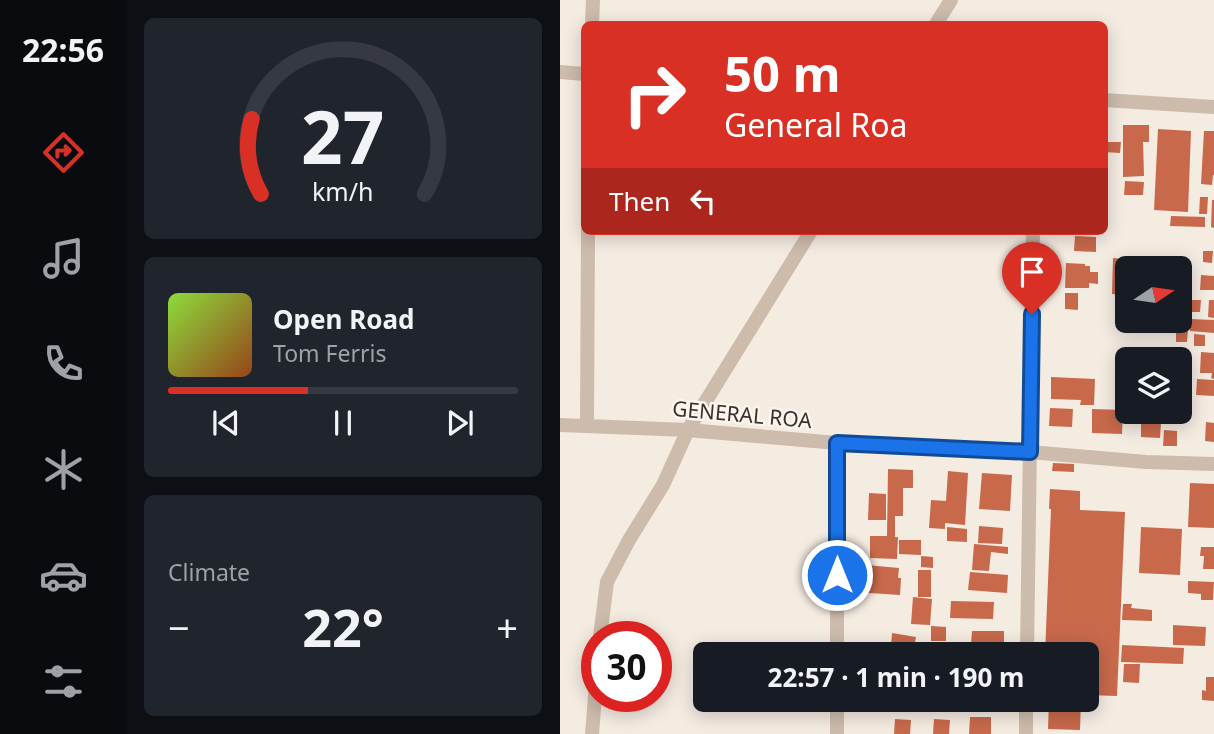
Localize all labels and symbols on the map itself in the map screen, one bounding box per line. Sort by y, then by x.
pin [1002,242,1062,314]
north arrow [1115,256,1192,332]
street label: GENERAL ROA [671,394,814,434]
position arrow [800,538,874,612]
speed limit sign: 30 [581,621,672,712]

